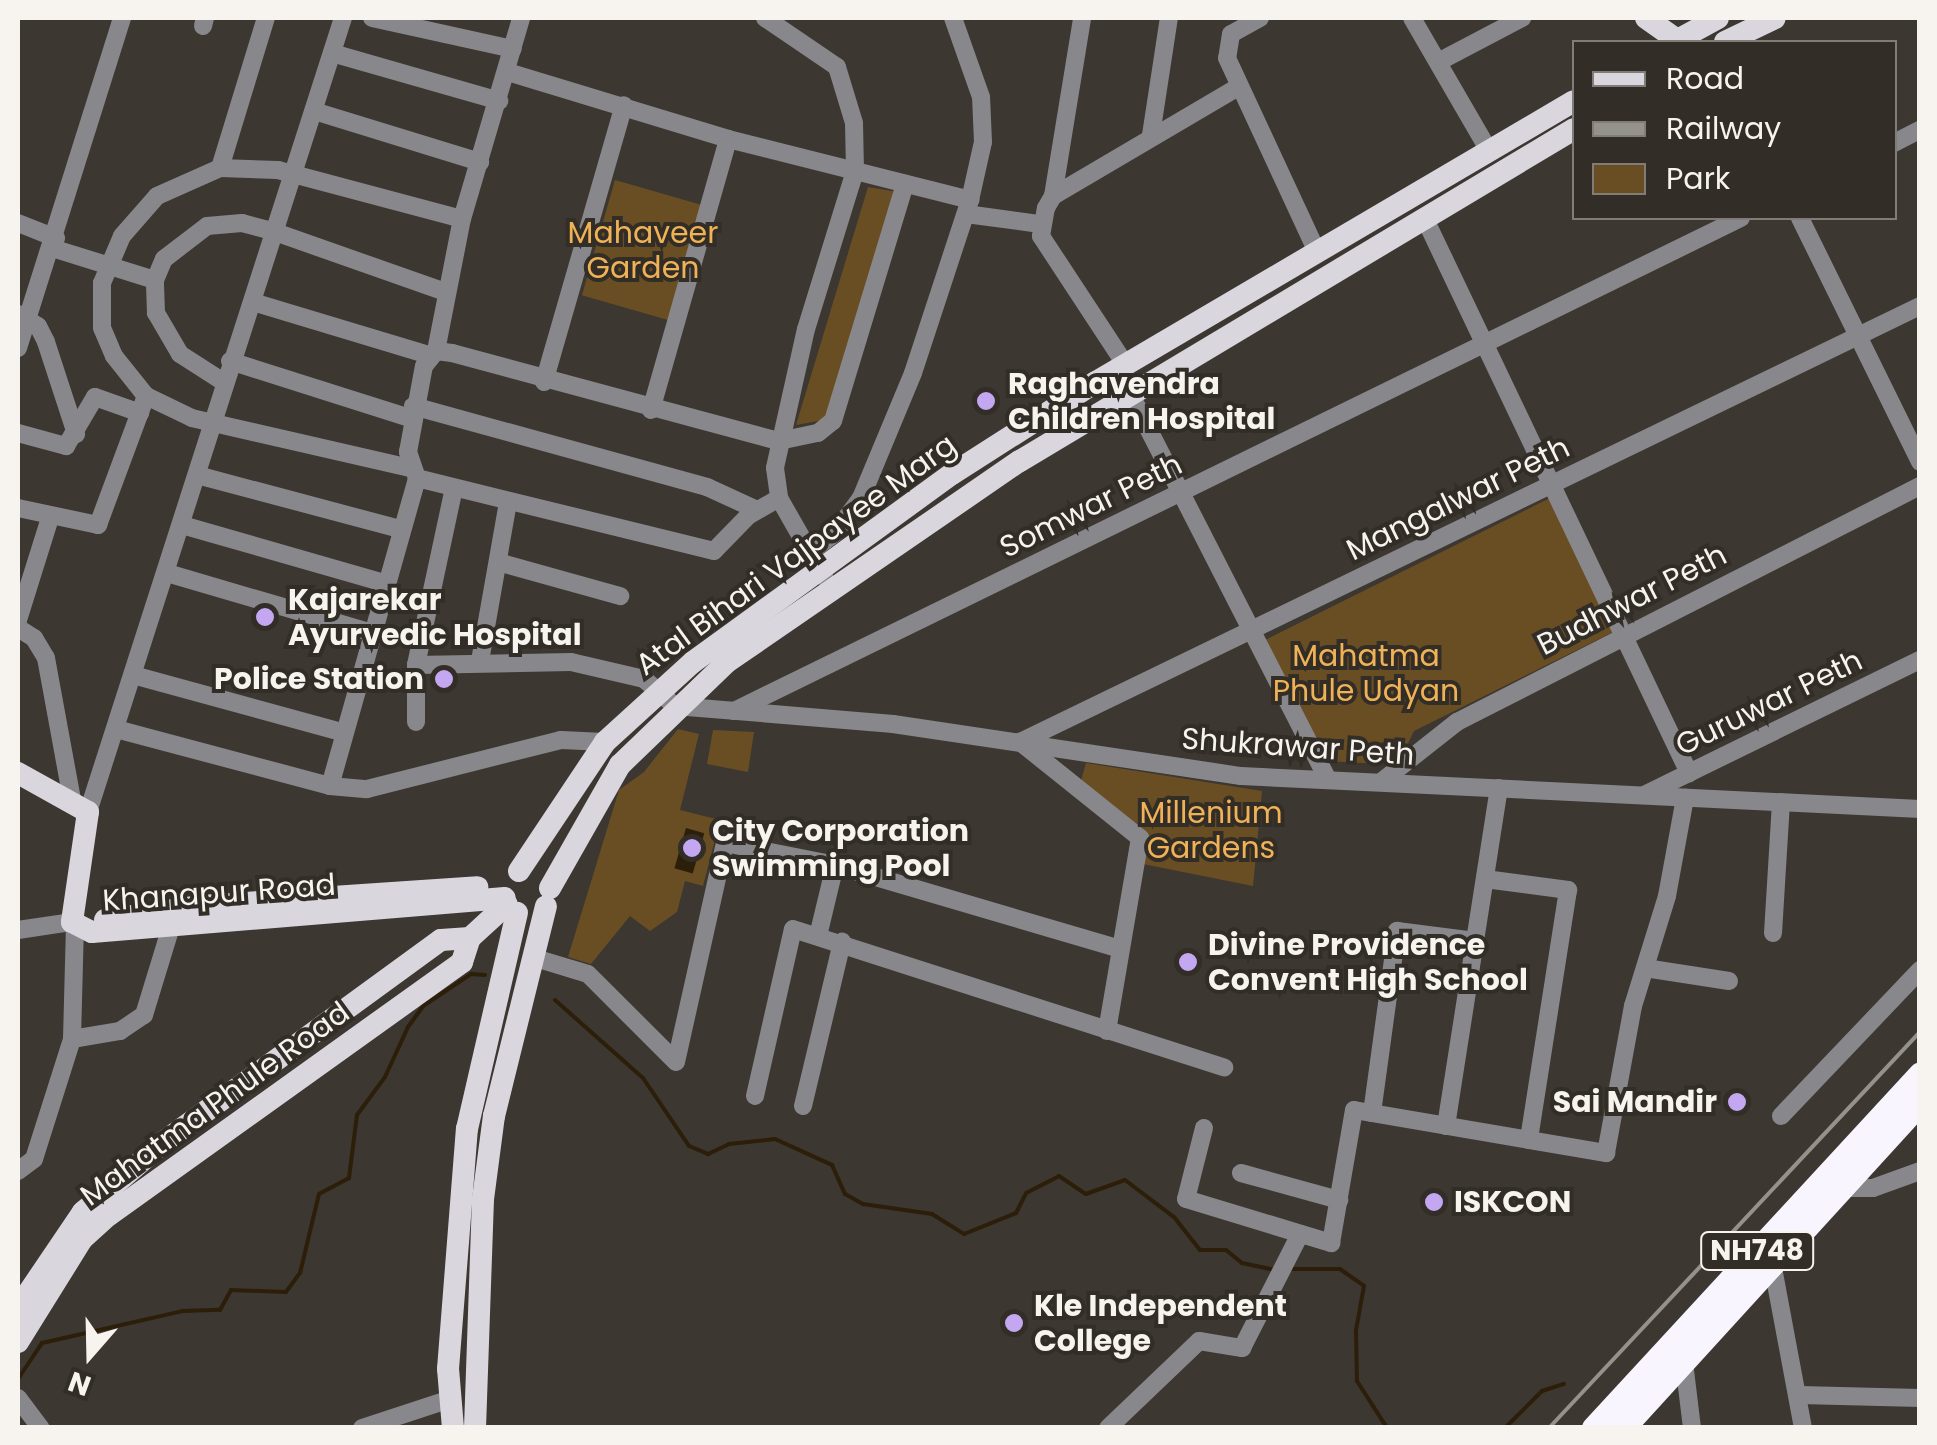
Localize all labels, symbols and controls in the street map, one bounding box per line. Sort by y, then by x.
legend [1572,40,1897,220]
text: Road [1666,57,1744,100]
text: Railway [1666,107,1781,150]
text: Park [1666,157,1730,200]
park label: Mahaveer Garden [568,215,718,286]
place label: Raghavendra Children Hospital [1008,366,1275,436]
marker: Raghavendra Children Hospital [973,388,999,414]
street label: Atal Bihari Vajpayee Marg [629,427,963,683]
street label: Mangalwar Peth [1341,429,1575,569]
street label: Somwar Peth [994,446,1188,566]
street label: Budhwar Peth [1532,537,1732,663]
place label: Kajarekar Ayurvedic Hospital [288,582,582,652]
marker: Kajarekar Ayurvedic Hospital [252,604,278,630]
park label: Mahatma Phule Udyan [1273,638,1459,708]
street label: Guruwar Peth [1670,642,1868,764]
place label: Police Station [214,661,424,697]
marker: Police Station [433,668,455,690]
street label: Shukrawar Peth [1180,721,1416,773]
park label: Millenium Gardens [1139,795,1283,866]
place label: City Corporation Swimming Pool [712,813,969,884]
marker: City Corporation Swimming Pool [681,837,703,859]
street label: Khanapur Road [101,867,337,919]
place label: Divine Providence Convent High School [1208,927,1528,998]
marker: Divine Providence Convent High School [1177,951,1199,973]
street label: Mahatma Phule Road [74,994,356,1214]
place label: Sai Mandir [1553,1084,1717,1120]
marker: Sai Mandir [1726,1091,1748,1113]
place label: ISKCON [1454,1184,1571,1220]
marker: ISKCON [1423,1191,1445,1213]
road number: NH748 [1700,1228,1814,1274]
place label: Kle Independent College [1034,1288,1287,1358]
north arrow [40,1305,140,1405]
marker: Kle Independent College [1003,1312,1025,1334]
text: N [63,1362,96,1406]

